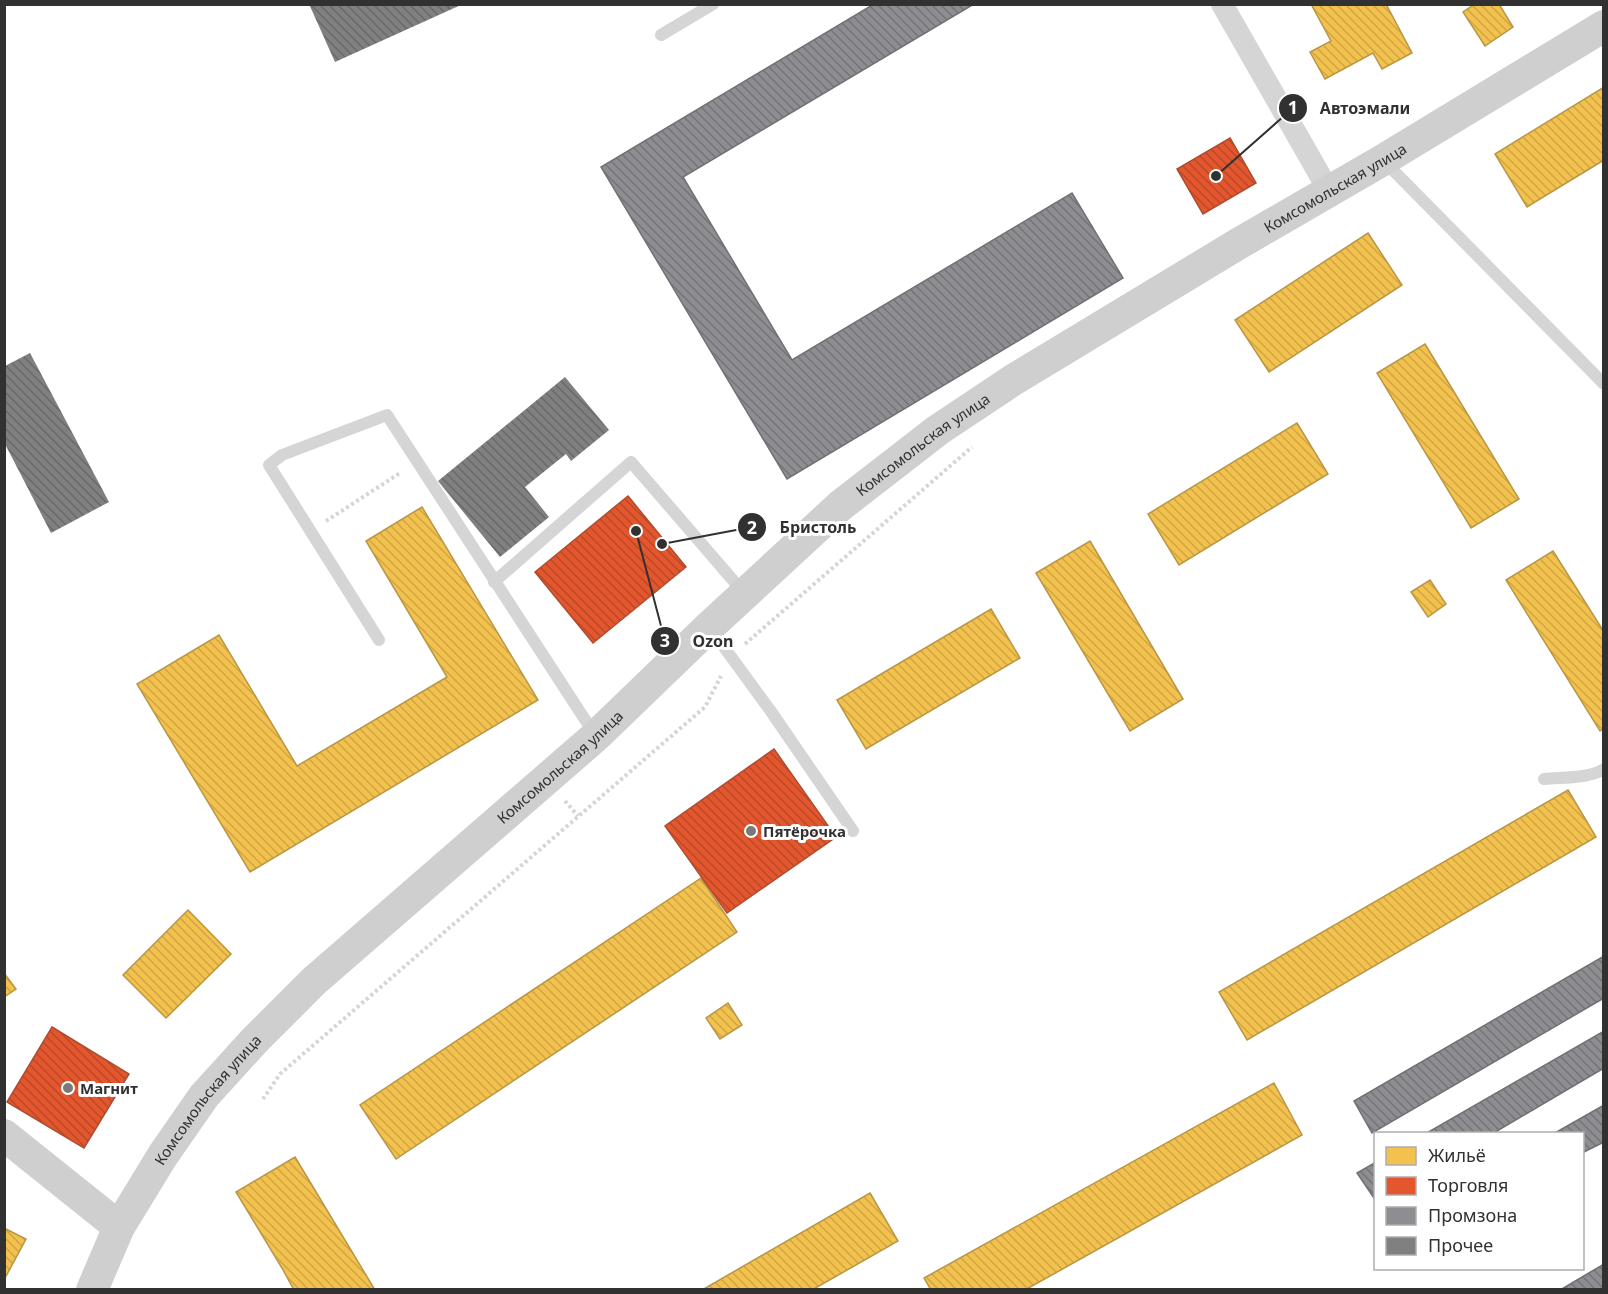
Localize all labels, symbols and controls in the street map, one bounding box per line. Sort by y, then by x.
callout: Автоэмали [1278,91,1422,125]
text: 1 [1288,95,1298,119]
text: Автоэмали [1320,97,1410,119]
street label: Комсомольская улица [1260,138,1410,237]
street label: Комсомольская улица [851,388,993,500]
callout: Бристоль [737,510,868,544]
text: 2 [747,515,757,539]
text: Бристоль [780,516,857,538]
callout: Ozon [650,624,745,658]
text: 3 [660,628,670,652]
text: Ozon [693,630,733,652]
street label: Комсомольская улица [493,706,627,828]
place label: Пятёрочка [763,821,846,841]
marker: Пятёрочка [744,824,758,838]
street label: Комсомольская улица [149,1030,265,1169]
place label: Магнит [80,1078,138,1098]
marker: Магнит [61,1081,75,1095]
legend [1374,1132,1584,1270]
text: Жильё [1428,1143,1486,1167]
text: Торговля [1428,1173,1508,1197]
text: Промзона [1428,1203,1517,1227]
text: Прочее [1428,1233,1493,1257]

